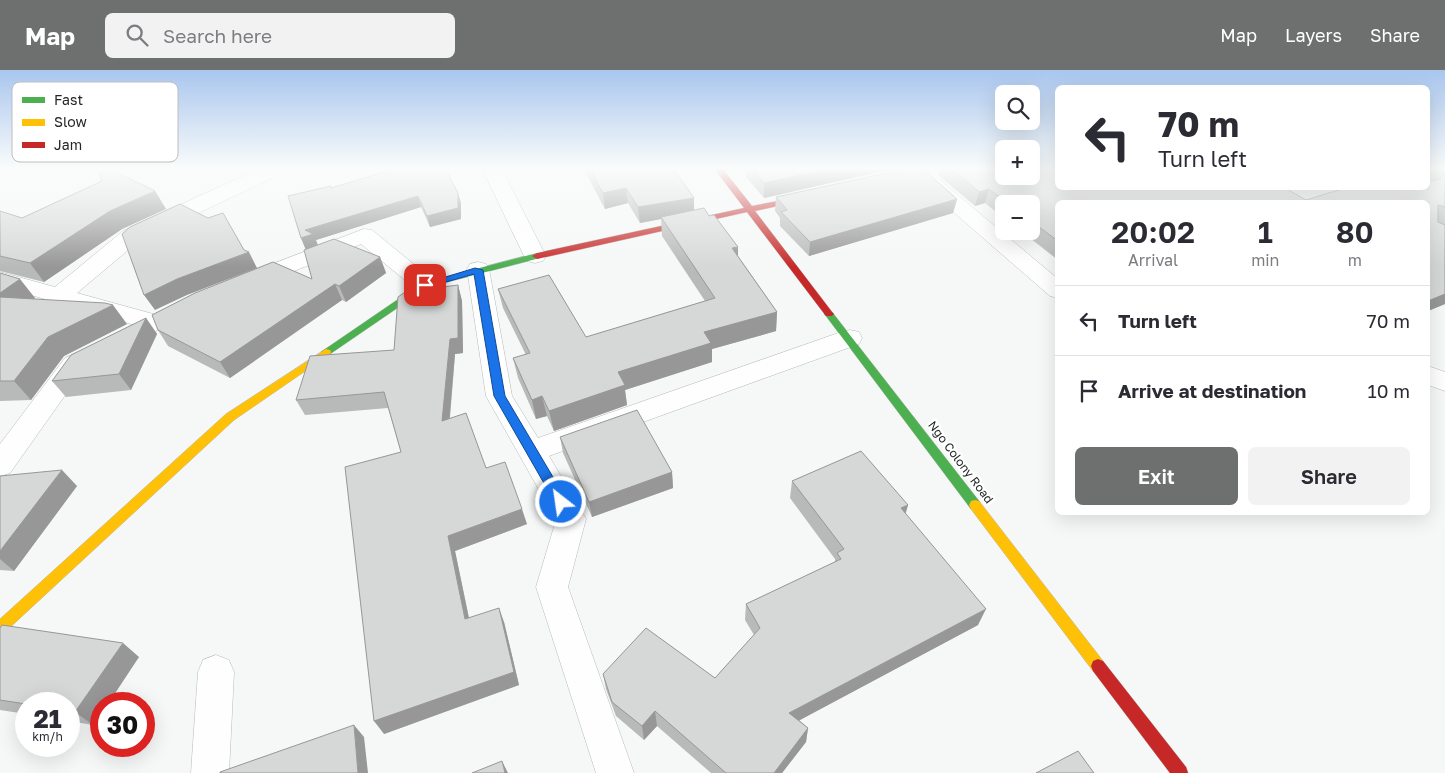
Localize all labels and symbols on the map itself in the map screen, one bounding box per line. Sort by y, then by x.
legend [12,82,178,162]
text: Fast [54,91,83,108]
text: Slow [54,113,87,130]
text: Jam [54,136,82,153]
pin [404,264,446,306]
street label: Ngo Colony Road [925,418,997,506]
position arrow [534,475,586,527]
speed limit sign: 30 [90,692,155,757]

